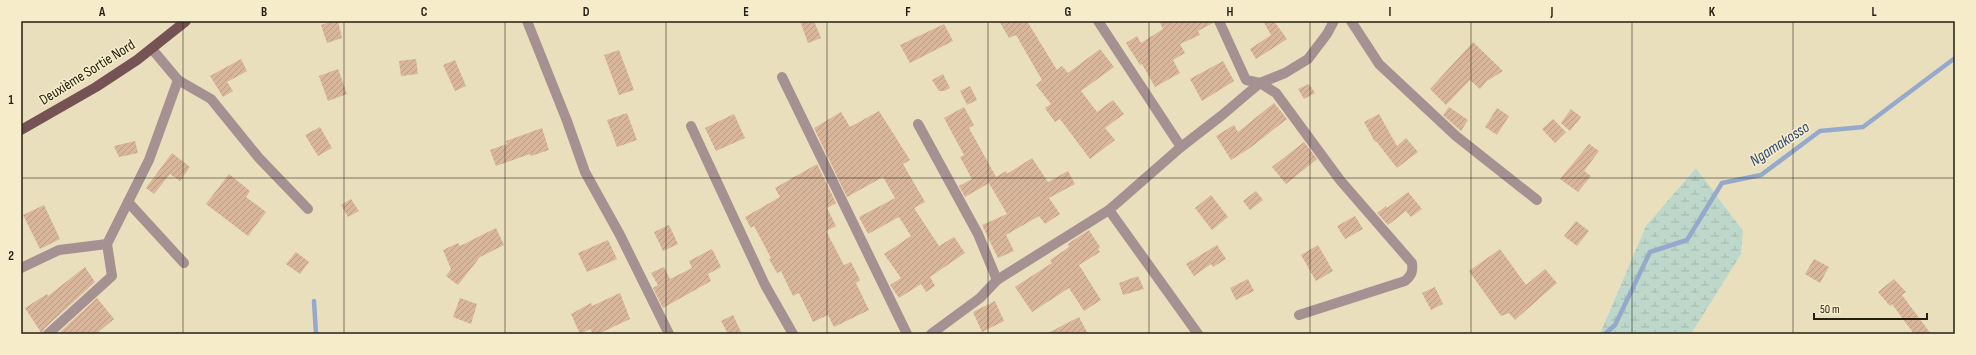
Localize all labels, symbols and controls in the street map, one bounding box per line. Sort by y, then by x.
text: A [98,4,106,20]
text: B [261,4,267,20]
text: C [421,4,428,20]
text: D [583,4,590,20]
text: E [743,4,749,20]
text: F [905,4,911,20]
text: G [1065,4,1072,20]
text: H [1227,4,1234,20]
text: I [1389,4,1392,20]
text: J [1550,4,1554,20]
text: K [1709,4,1716,20]
text: L [1871,4,1877,20]
street label: Deuxième Sortie Nord [36,35,139,109]
text: 1 [8,92,14,108]
water label: Ngamakosso [1746,118,1814,171]
text: 2 [8,248,14,264]
scale bar [1814,295,1927,321]
text: 50 m [1820,302,1840,317]

